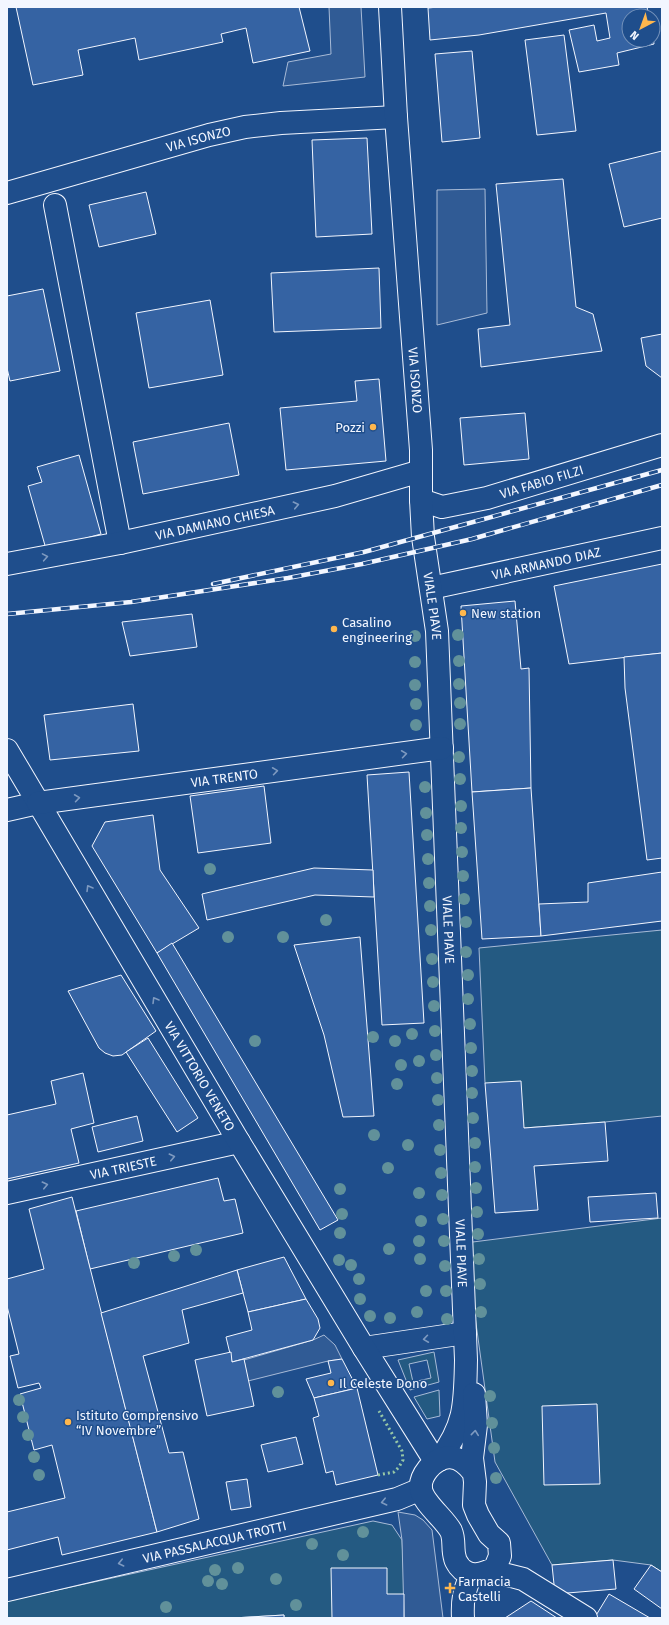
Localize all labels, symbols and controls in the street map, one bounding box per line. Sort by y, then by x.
north arrow [621,8,661,48]
text: N [628,28,642,42]
street label: VIA ISONZO [164,123,232,155]
street label: VIA ISONZO [405,347,425,414]
place label: Pozzi [335,420,365,435]
marker: Pozzi [368,422,378,432]
street label: VIA FABIO FILZI [498,462,585,502]
one-way arrow [293,501,299,509]
street label: VIA DAMIANO CHIESA [154,502,277,543]
street label: VIA ARMANDO DIAZ [491,544,603,583]
one-way arrow [42,553,48,561]
street label: VIALE PIAVE [420,571,444,640]
place label: New station [471,606,541,621]
marker: New station [458,608,468,618]
place label: Casalino engineering [342,615,412,645]
marker: Casalino engineering [329,624,339,634]
one-way arrow [401,749,407,758]
street label: VIA TRENTO [190,766,259,790]
one-way arrow [272,767,278,776]
one-way arrow [74,794,80,803]
one-way arrow [86,885,93,892]
street label: VIALE PIAVE [440,895,457,964]
one-way arrow [152,997,160,1004]
street label: VIA VITTORIO VENETO [161,1019,238,1134]
street label: VIA TRIESTE [89,1153,158,1183]
one-way arrow [169,1153,175,1161]
one-way arrow [42,1181,48,1189]
street label: VIALE PIAVE [452,1219,470,1288]
one-way arrow [423,1334,429,1343]
place label: Il Celeste Dono [339,1376,427,1391]
marker: Il Celeste Dono [326,1378,336,1388]
place label: Istituto Comprensivo “IV Novembre” [76,1408,199,1438]
marker: Istituto Comprensivo “IV Novembre” [63,1417,73,1427]
one-way arrow [471,1430,480,1436]
one-way arrow [381,1497,387,1505]
street label: VIA PASSALACQUA TROTTI [141,1518,288,1566]
one-way arrow [118,1559,124,1567]
place label: Farmacia Castelli [458,1574,511,1604]
marker: Farmacia Castelli [445,1583,455,1593]

